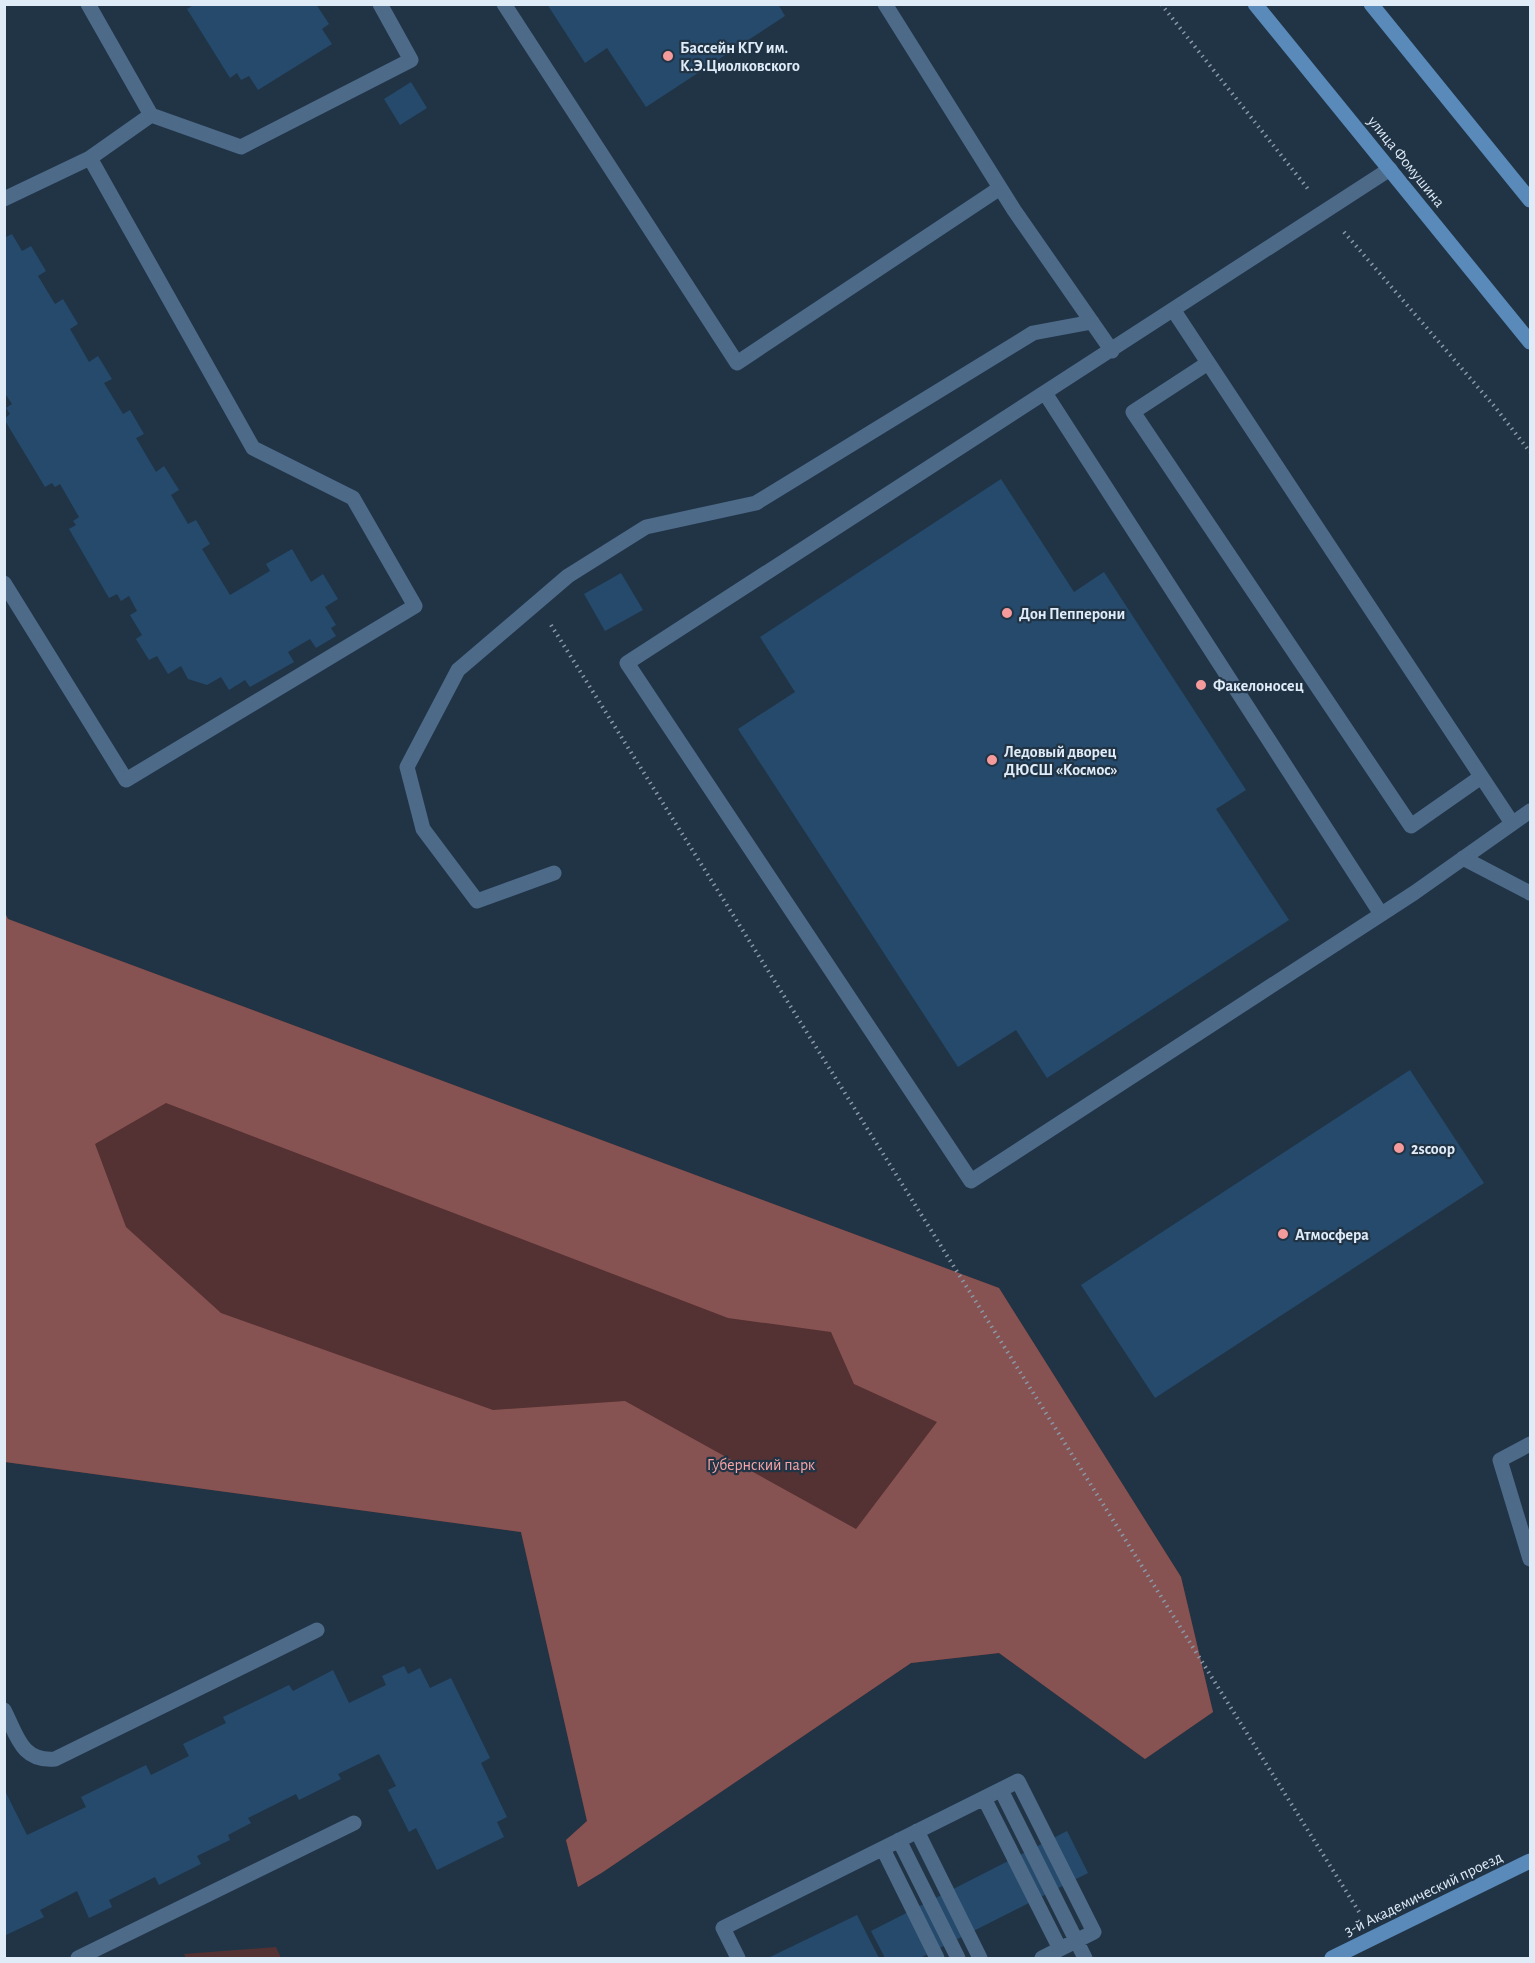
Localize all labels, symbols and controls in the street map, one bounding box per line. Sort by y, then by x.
place label: Бассейн КГУ им. К.Э.Циолковского [680,40,800,74]
marker: Бассейн КГУ им. К.Э.Циолковского [661,49,675,63]
street label: улица Фомушина [1363,112,1448,211]
marker: Дон Пепперони [1000,606,1014,620]
place label: Дон Пепперони [1019,606,1125,622]
marker: Факелоносец [1194,678,1208,692]
place label: Факелоносец [1213,678,1304,694]
place label: Ледовый дворец ДЮСШ «Космос» [1004,744,1118,778]
marker: Ледовый дворец ДЮСШ «Космос» [985,753,999,767]
marker: 2scoop [1392,1141,1406,1155]
place label: 2scoop [1411,1141,1455,1157]
marker: Атмосфера [1276,1227,1290,1241]
place label: Атмосфера [1295,1227,1369,1243]
park label: Губернский парк [707,1457,816,1474]
street label: 3-й Академический проезд [1342,1849,1505,1939]

